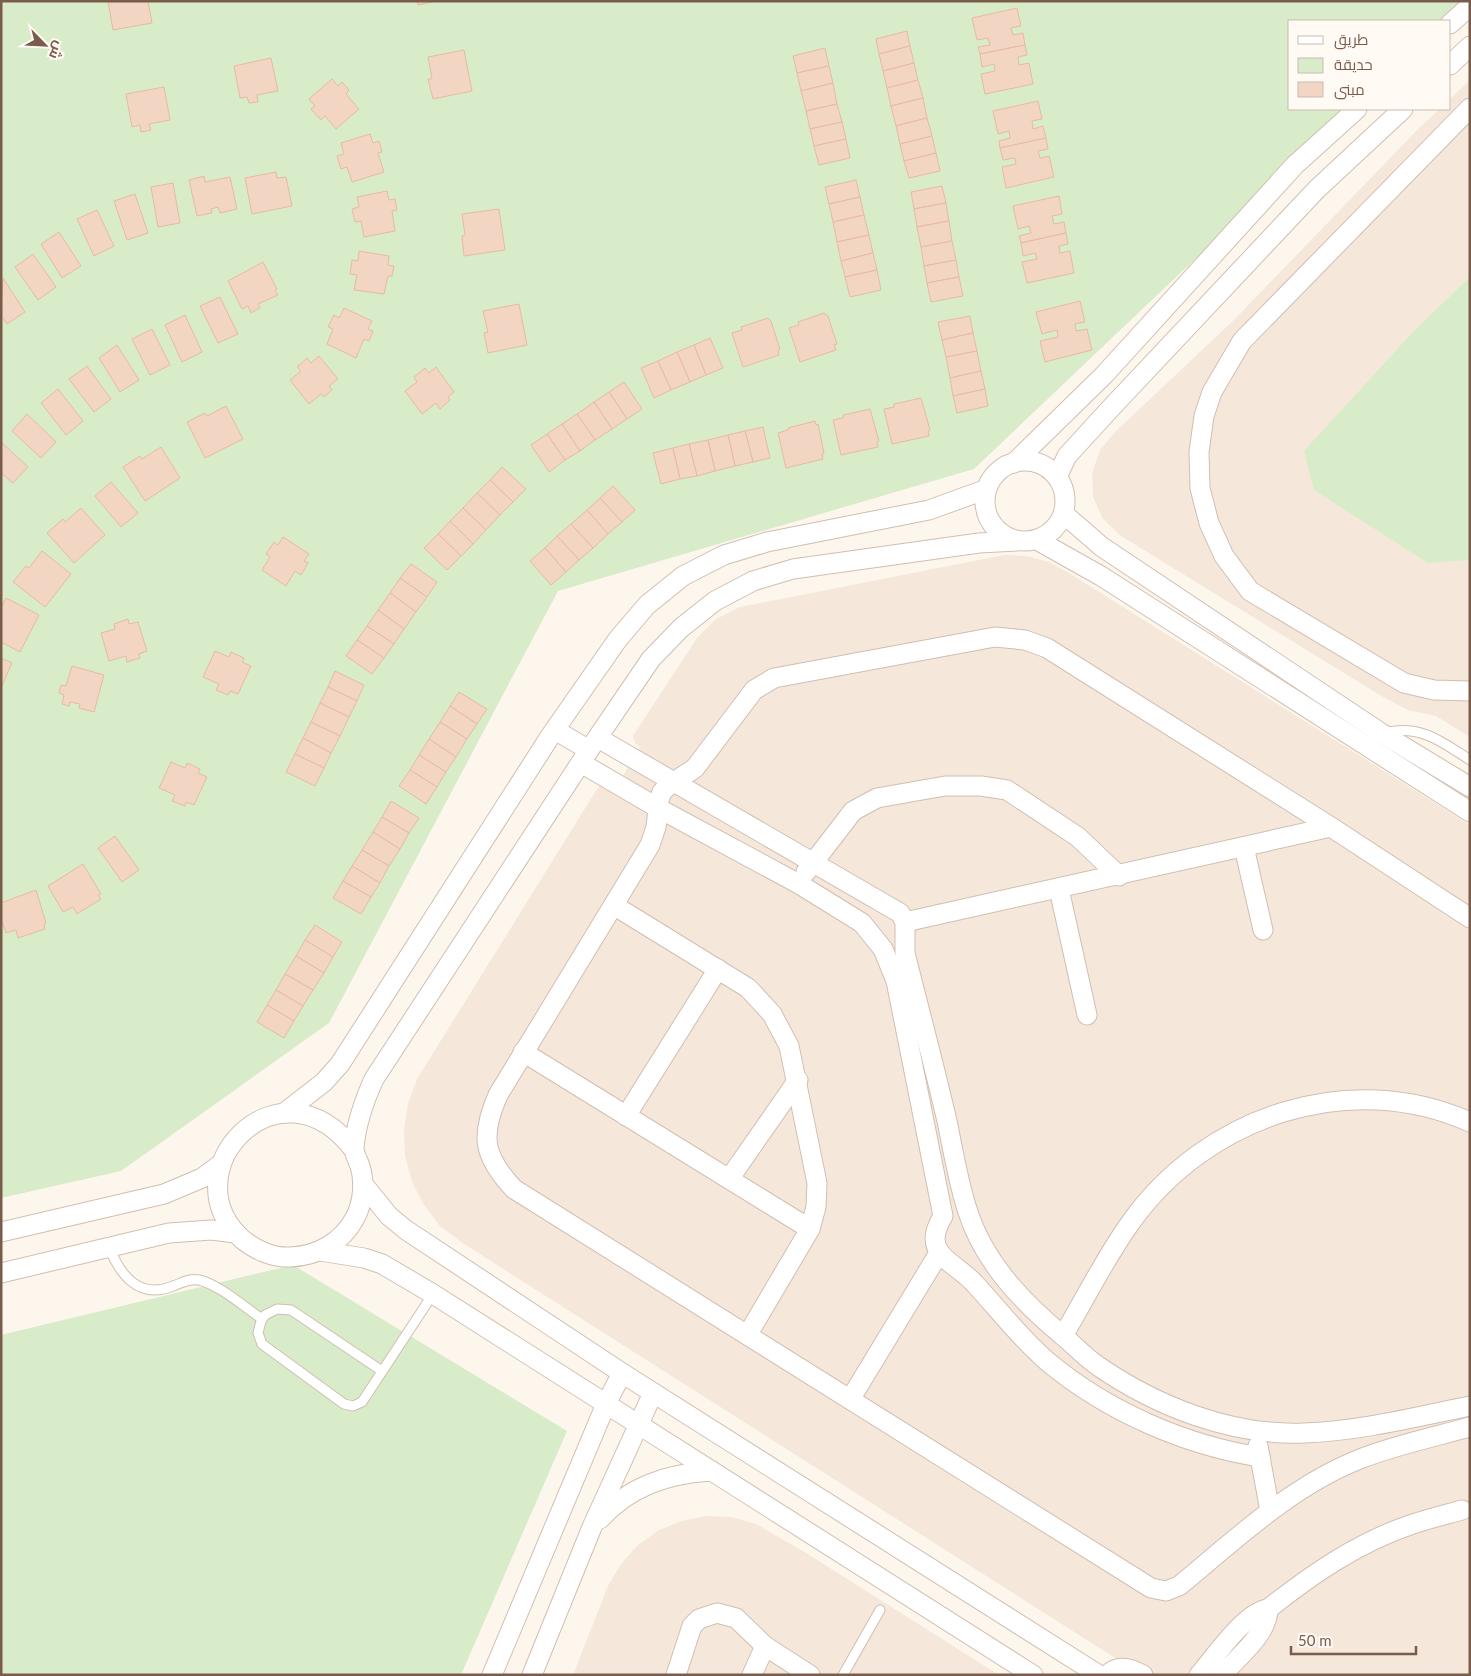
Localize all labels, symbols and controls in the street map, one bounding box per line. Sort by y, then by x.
north arrow [20,20,70,70]
legend [1288,20,1451,110]
text: طريق [1334,30,1368,50]
text: ش [45,38,69,62]
text: حديقة [1334,55,1373,73]
text: مبنى [1334,80,1365,100]
scale bar [1291,1624,1416,1656]
text: 50 m [1298,1631,1332,1649]

